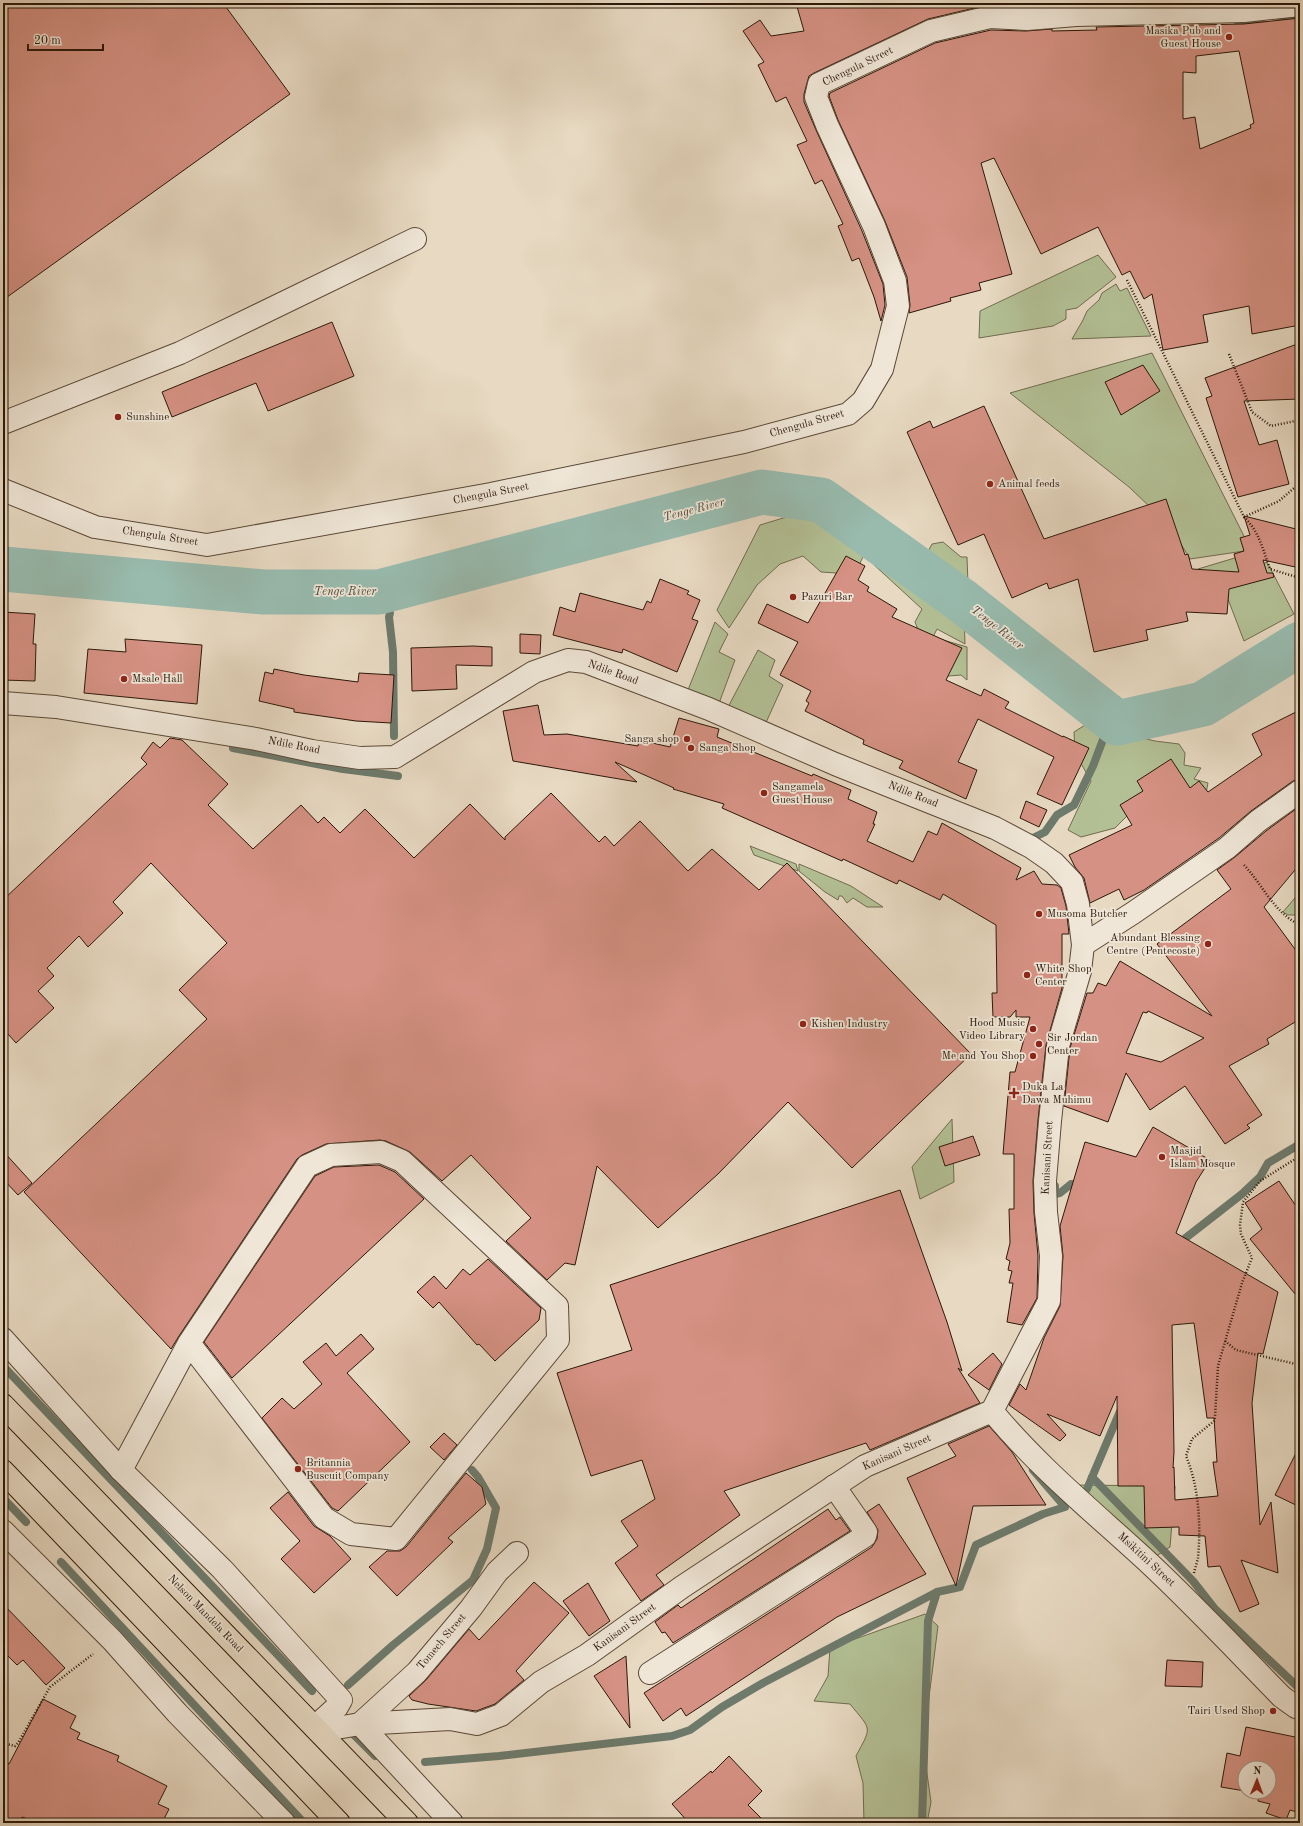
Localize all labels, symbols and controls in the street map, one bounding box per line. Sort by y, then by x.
scale bar [28,26,103,52]
place label: Masika Pub and Guest House [1145,26,1221,50]
marker: Masika Pub and Guest House [1224,32,1234,42]
text: 20 m [34,35,61,47]
street label: Chengula Street [821,45,895,89]
street label: Chengula Street [769,408,846,440]
marker: Sunshine [113,412,123,422]
place label: Sunshine [126,412,169,423]
marker: Animal feeds [985,479,995,489]
place label: Animal feeds [998,479,1060,490]
street label: Chengula Street [452,481,530,507]
water label: Tenge River [662,496,727,524]
street label: Chengula Street [121,526,199,548]
water label: Tenge River [314,586,377,598]
marker: Pazuri Bar [788,592,798,602]
place label: Pazuri Bar [801,592,853,603]
water label: Tenge River [969,604,1026,652]
street label: Ndile Road [586,659,640,687]
marker: Msale Hall [119,674,129,684]
place label: Msale Hall [132,674,183,685]
place label: Sanga shop [624,734,679,745]
marker: Sanga shop [682,734,692,744]
street label: Ndile Road [267,736,321,756]
marker: Sanga Shop [686,743,696,753]
place label: Sanga Shop [699,743,756,754]
street label: Ndile Road [886,780,940,810]
place label: Sangamela Guest House [772,782,832,806]
marker: Sangamela Guest House [759,788,769,798]
marker: Musoma Butcher [1034,909,1044,919]
place label: Musoma Butcher [1047,909,1128,920]
place label: Abundant Blessing Centre (Pentecoste) [1106,933,1200,957]
marker: Abundant Blessing Centre (Pentecoste) [1203,939,1213,949]
place label: White Shop Center [1035,964,1092,988]
marker: White Shop Center [1022,970,1032,980]
place label: Hood Music Video Library [958,1018,1025,1042]
marker: Kishen Industry [798,1019,808,1029]
place label: Kishen Industry [811,1019,888,1030]
marker: Hood Music Video Library [1028,1024,1038,1034]
place label: Sir Jordan Center [1047,1033,1097,1057]
marker: Sir Jordan Center [1034,1039,1044,1049]
place label: Me and You Shop [942,1051,1025,1062]
marker: Me and You Shop [1028,1051,1038,1061]
place label: Duka La Dawa Muhimu [1022,1082,1091,1106]
marker: Duka La Dawa Muhimu [1009,1088,1019,1098]
street label: Kanisani Street [1041,1121,1055,1195]
place label: Masjid Islam Mosque [1170,1146,1235,1170]
marker: Masjid Islam Mosque [1157,1152,1167,1162]
street label: Kanisani Street [861,1433,933,1473]
place label: Britannia Buscuit Company [306,1458,389,1482]
marker: Britannia Buscuit Company [293,1464,303,1474]
street label: Msikitini Street [1115,1531,1177,1589]
street label: Nelson Mandela Road [165,1573,245,1655]
street label: Kanisani Street [592,1602,658,1654]
street label: Tomech Street [415,1612,469,1672]
place label: Tairi Used Shop [1188,1706,1265,1717]
marker: Tairi Used Shop [1268,1706,1278,1716]
north arrow [1237,1760,1277,1800]
text: N [1253,1766,1262,1777]

